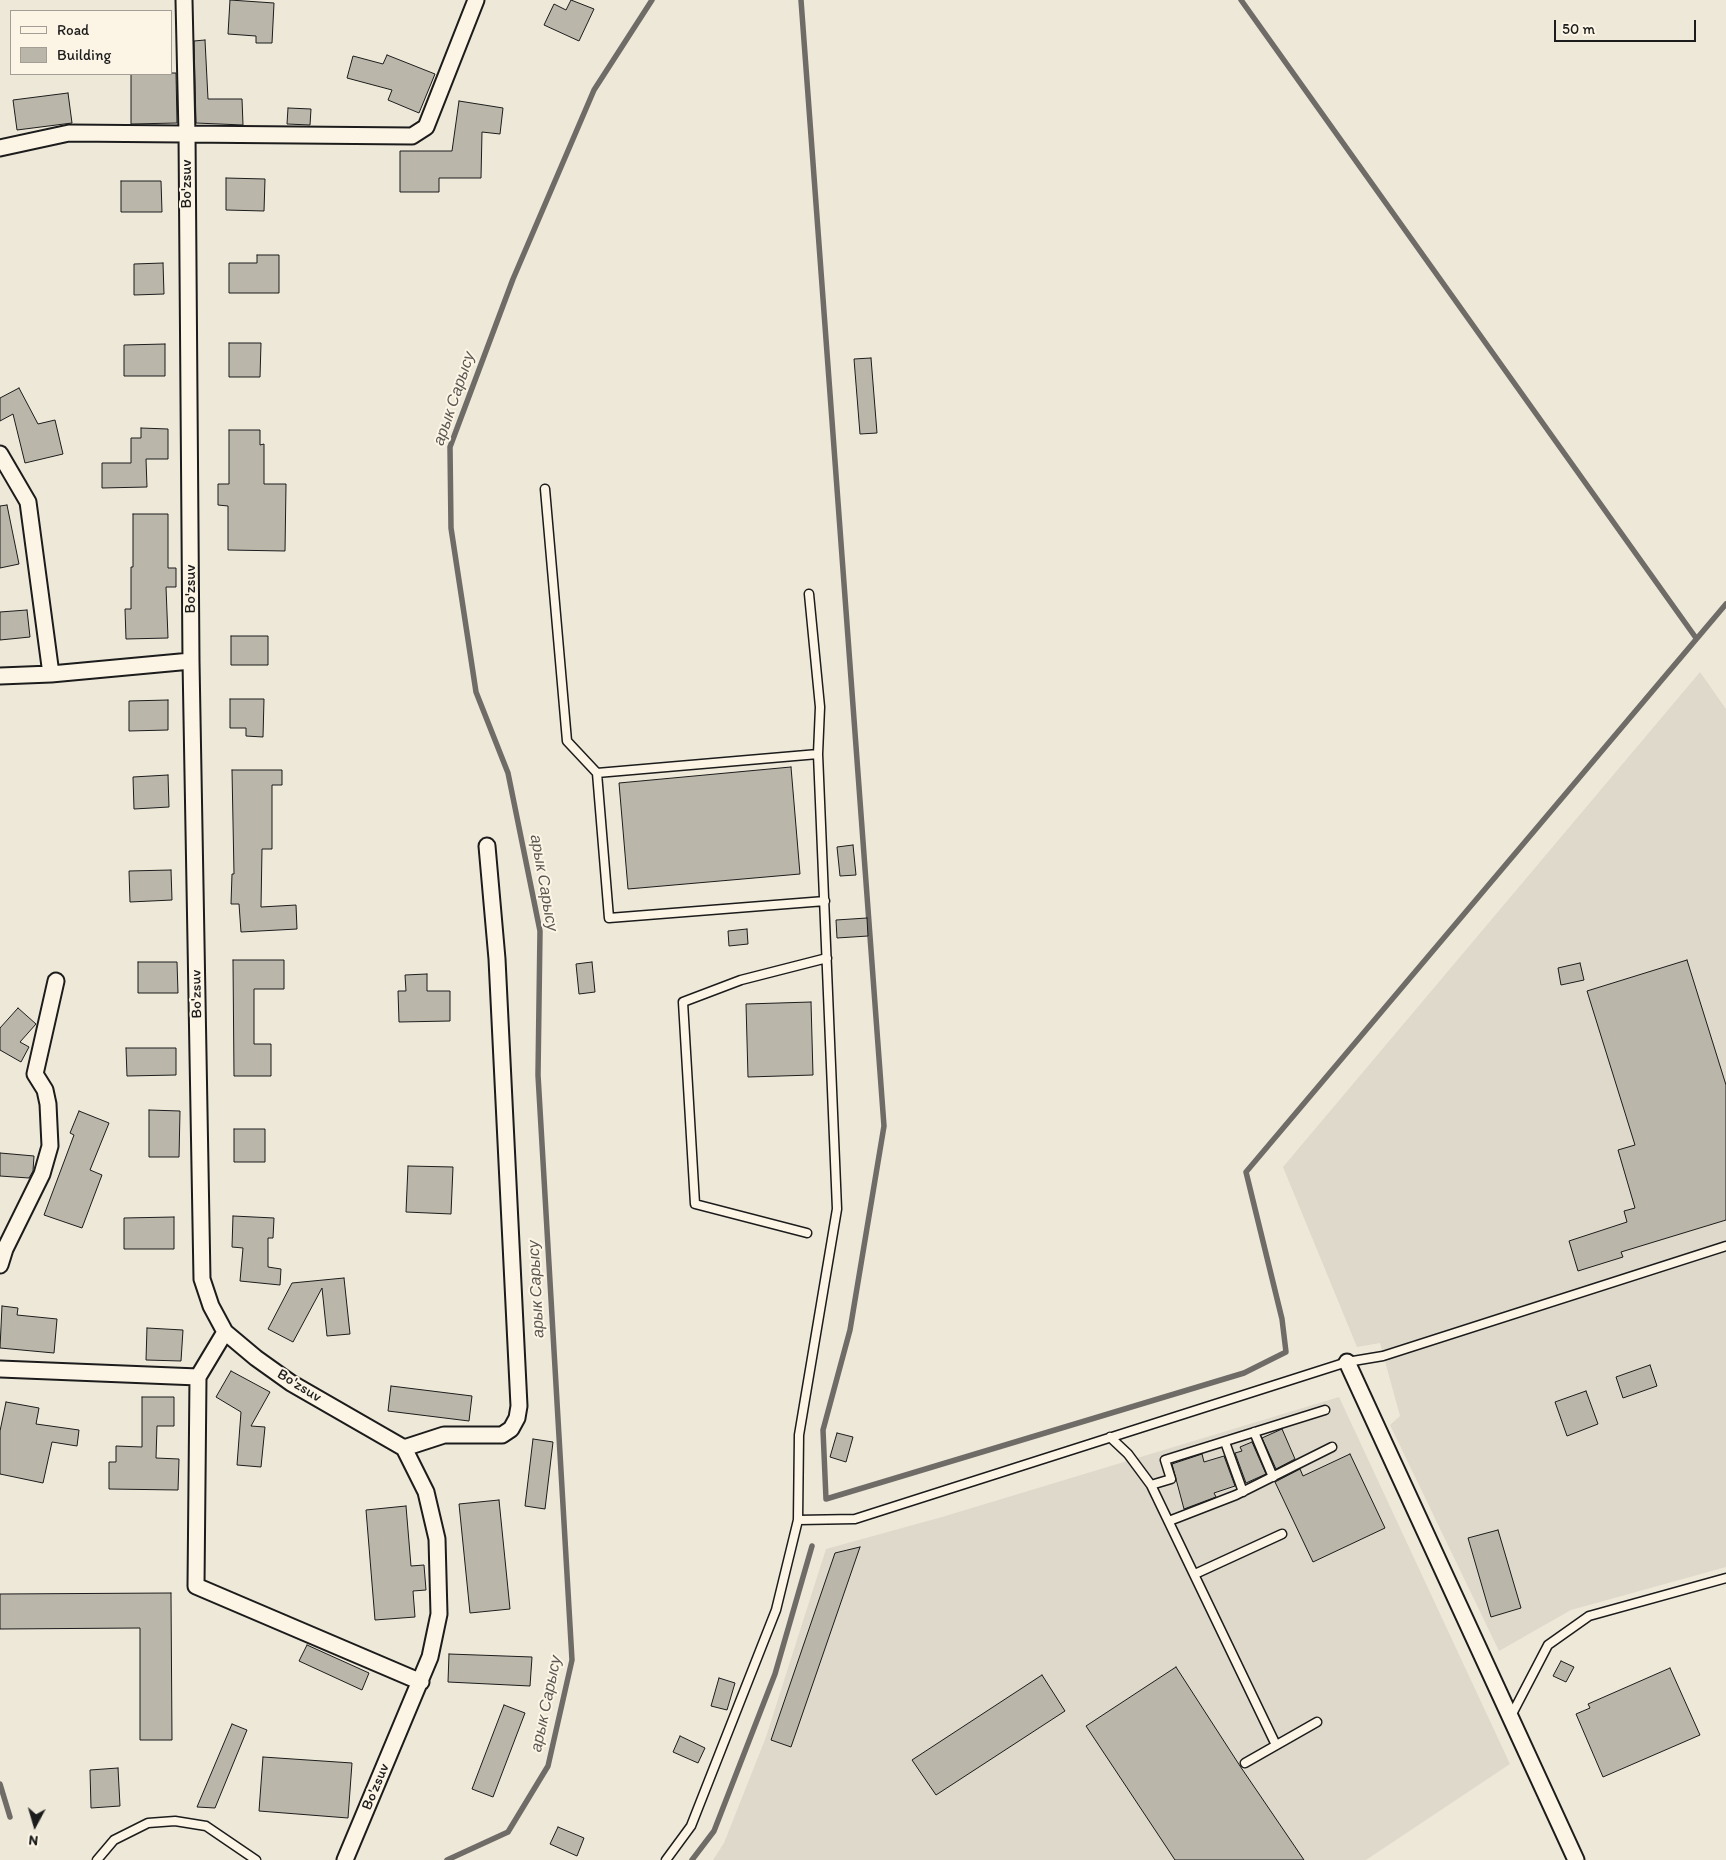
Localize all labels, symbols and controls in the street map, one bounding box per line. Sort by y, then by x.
legend [10,10,172,75]
scale bar [1556,10,1698,42]
text: 50 m [1562,20,1595,38]
text: Road [57,21,89,39]
text: Building [57,46,111,64]
street label: Bo'zsuv [178,160,196,208]
water label: арык Сарысу [430,350,480,448]
street label: Bo'zsuv [182,565,200,613]
water label: арык Сарысу [525,833,561,933]
street label: Bo'zsuv [188,969,206,1019]
water label: арык Сарысу [525,1240,549,1338]
street label: Bo'zsuv [273,1365,325,1407]
water label: арык Сарысу [527,1654,567,1754]
street label: Bo'zsuv [358,1761,394,1813]
north arrow [10,1800,60,1850]
text: N [28,1831,39,1849]

